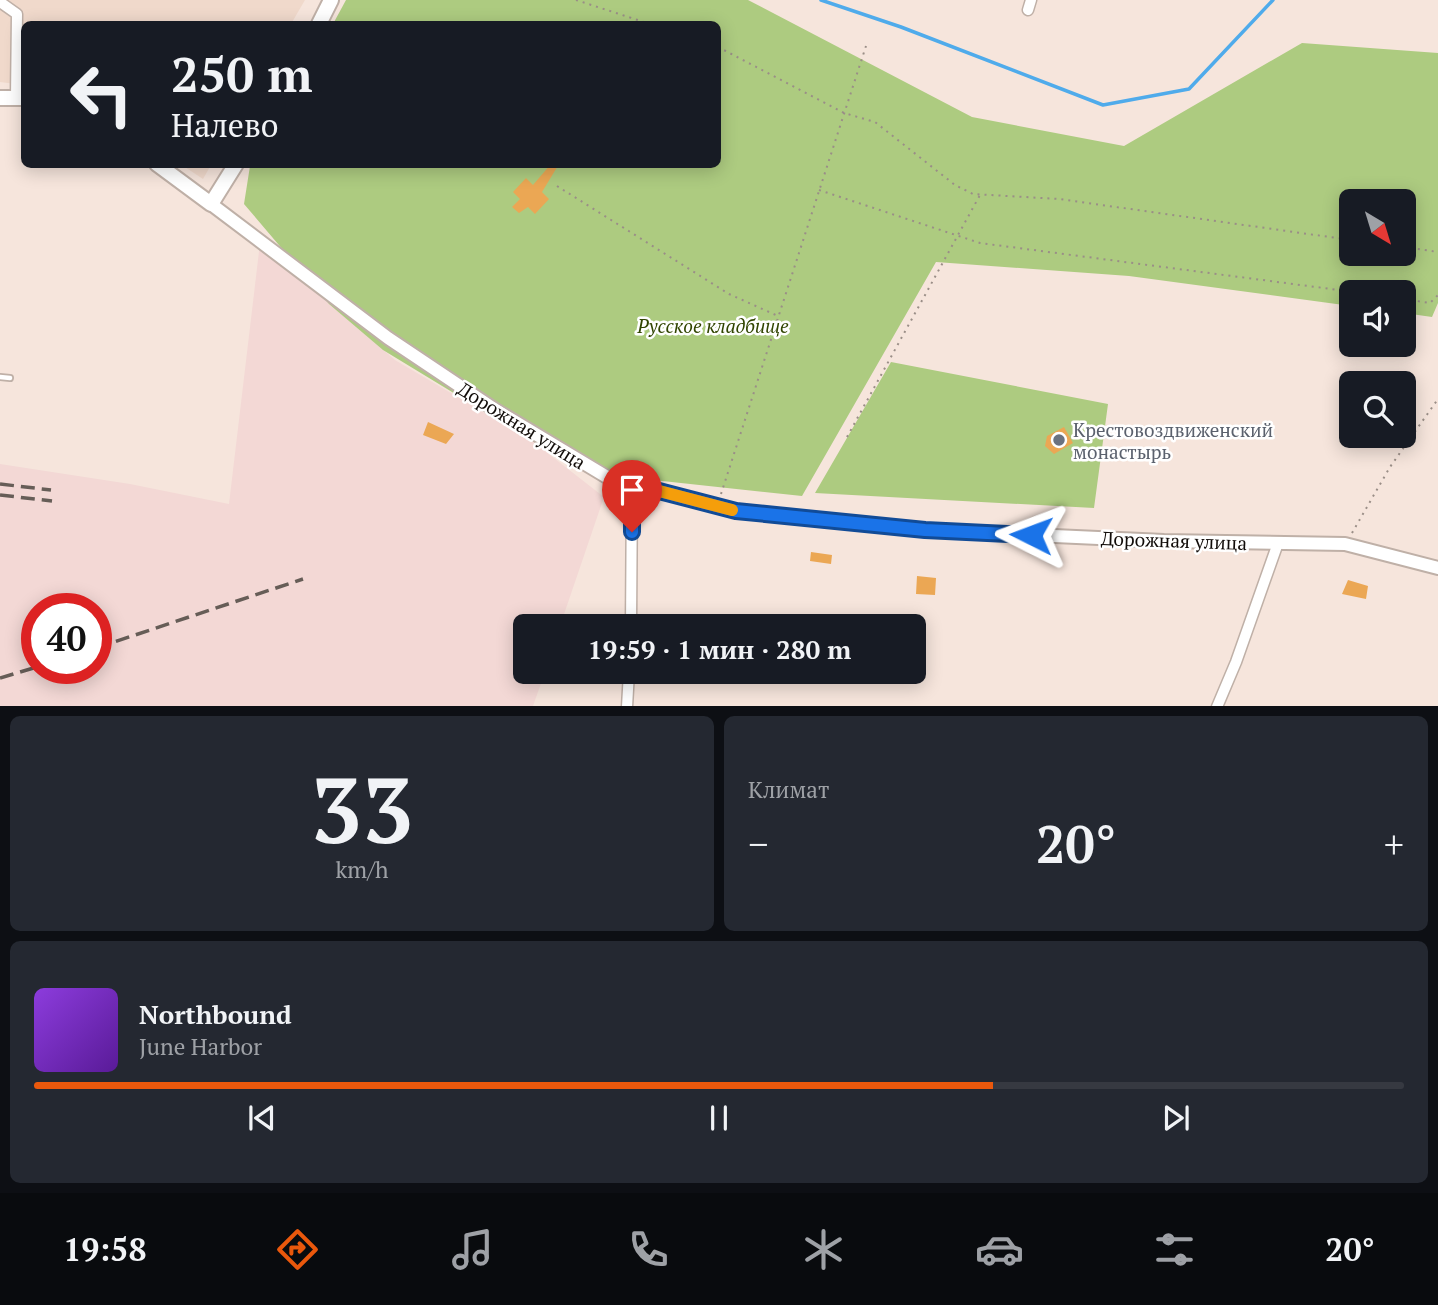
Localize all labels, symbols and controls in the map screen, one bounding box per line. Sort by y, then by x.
text: 250 m [171,41,313,106]
icon: left [56,49,147,140]
text: Налево [171,104,279,146]
north arrow [1339,189,1416,266]
map controls [1339,189,1416,448]
button: sound [1339,280,1416,357]
park label: Русское кладбище [636,313,789,338]
button: search [1339,371,1416,448]
street label: Дорожная улица [453,376,591,475]
place label: Крестовоздвиженский монастырь [1073,417,1273,464]
marker: Крестовоздвиженский монастырь [1051,432,1067,448]
pin [602,460,662,532]
icon: arrive [613,471,651,509]
position arrow [994,498,1068,572]
street label: Дорожная улица [1100,525,1248,555]
speed limit sign: 40 [21,593,112,684]
text: 19:59 · 1 мин · 280 m [588,632,851,666]
text: 33 [311,748,413,869]
text: Климат [748,774,829,805]
text: 20° [1036,809,1116,878]
text: − [748,819,768,869]
text: + [1384,819,1404,869]
text: km/h [335,854,389,885]
text: Northbound [139,997,292,1031]
text: June Harbor [139,1031,262,1062]
icon: previous [243,1099,281,1137]
icon: pause [700,1099,738,1137]
icon: next [1157,1099,1195,1137]
icon: directions [273,1225,322,1274]
icon: music [448,1225,497,1274]
icon: phone [624,1225,673,1274]
icon: climate [799,1225,848,1274]
icon: car [975,1225,1024,1274]
icon: filters [1150,1225,1199,1274]
text: 19:58 [63,1228,147,1270]
text: 20° [1325,1228,1375,1270]

